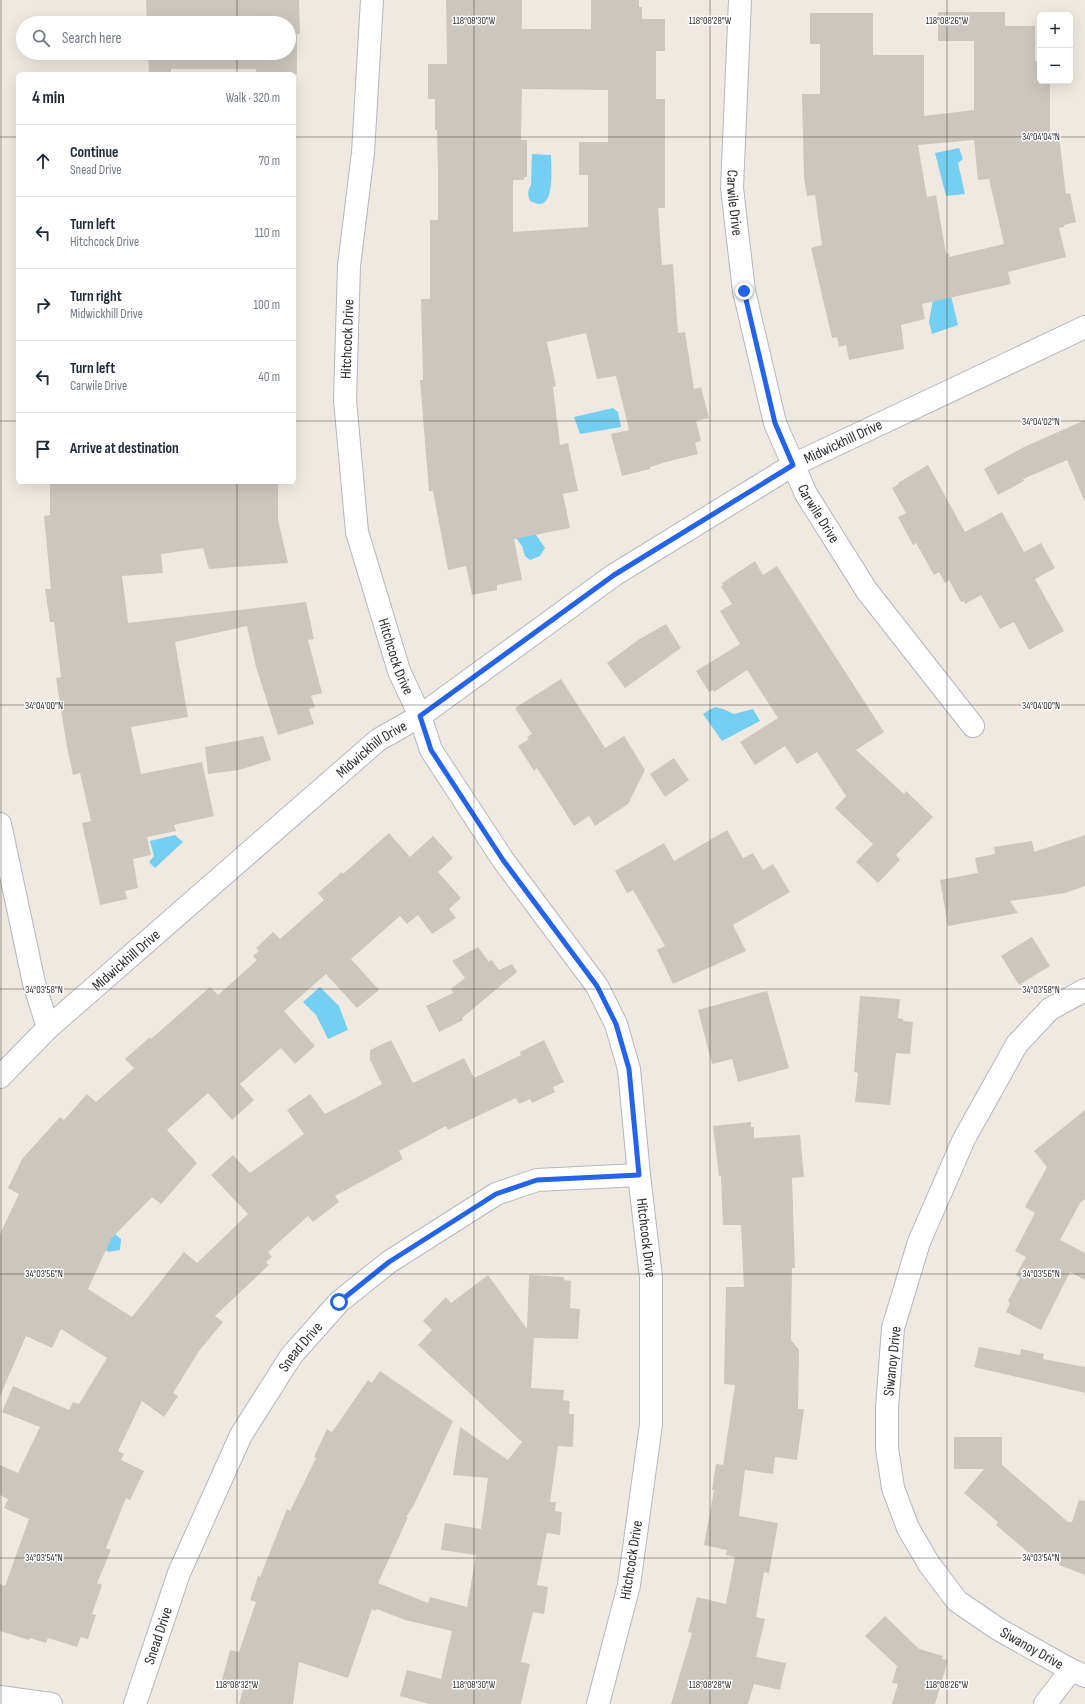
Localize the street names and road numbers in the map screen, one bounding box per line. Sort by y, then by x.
street label: Carwile Drive [722,169,746,237]
street label: Hitchcock Drive [337,299,358,379]
street label: Midwickhill Drive [801,415,885,469]
street label: Carwile Drive [793,481,843,547]
street label: Hitchcock Drive [374,616,418,698]
street label: Midwickhill Drive [332,717,410,782]
street label: Midwickhill Drive [88,925,164,995]
street label: Hitchcock Drive [632,1197,660,1279]
street label: Snead Drive [274,1318,327,1375]
street label: Siwanoy Drive [879,1325,906,1397]
street label: Hitchcock Drive [616,1519,647,1601]
street label: Snead Drive [140,1605,177,1667]
street label: Siwanoy Drive [996,1623,1067,1674]

